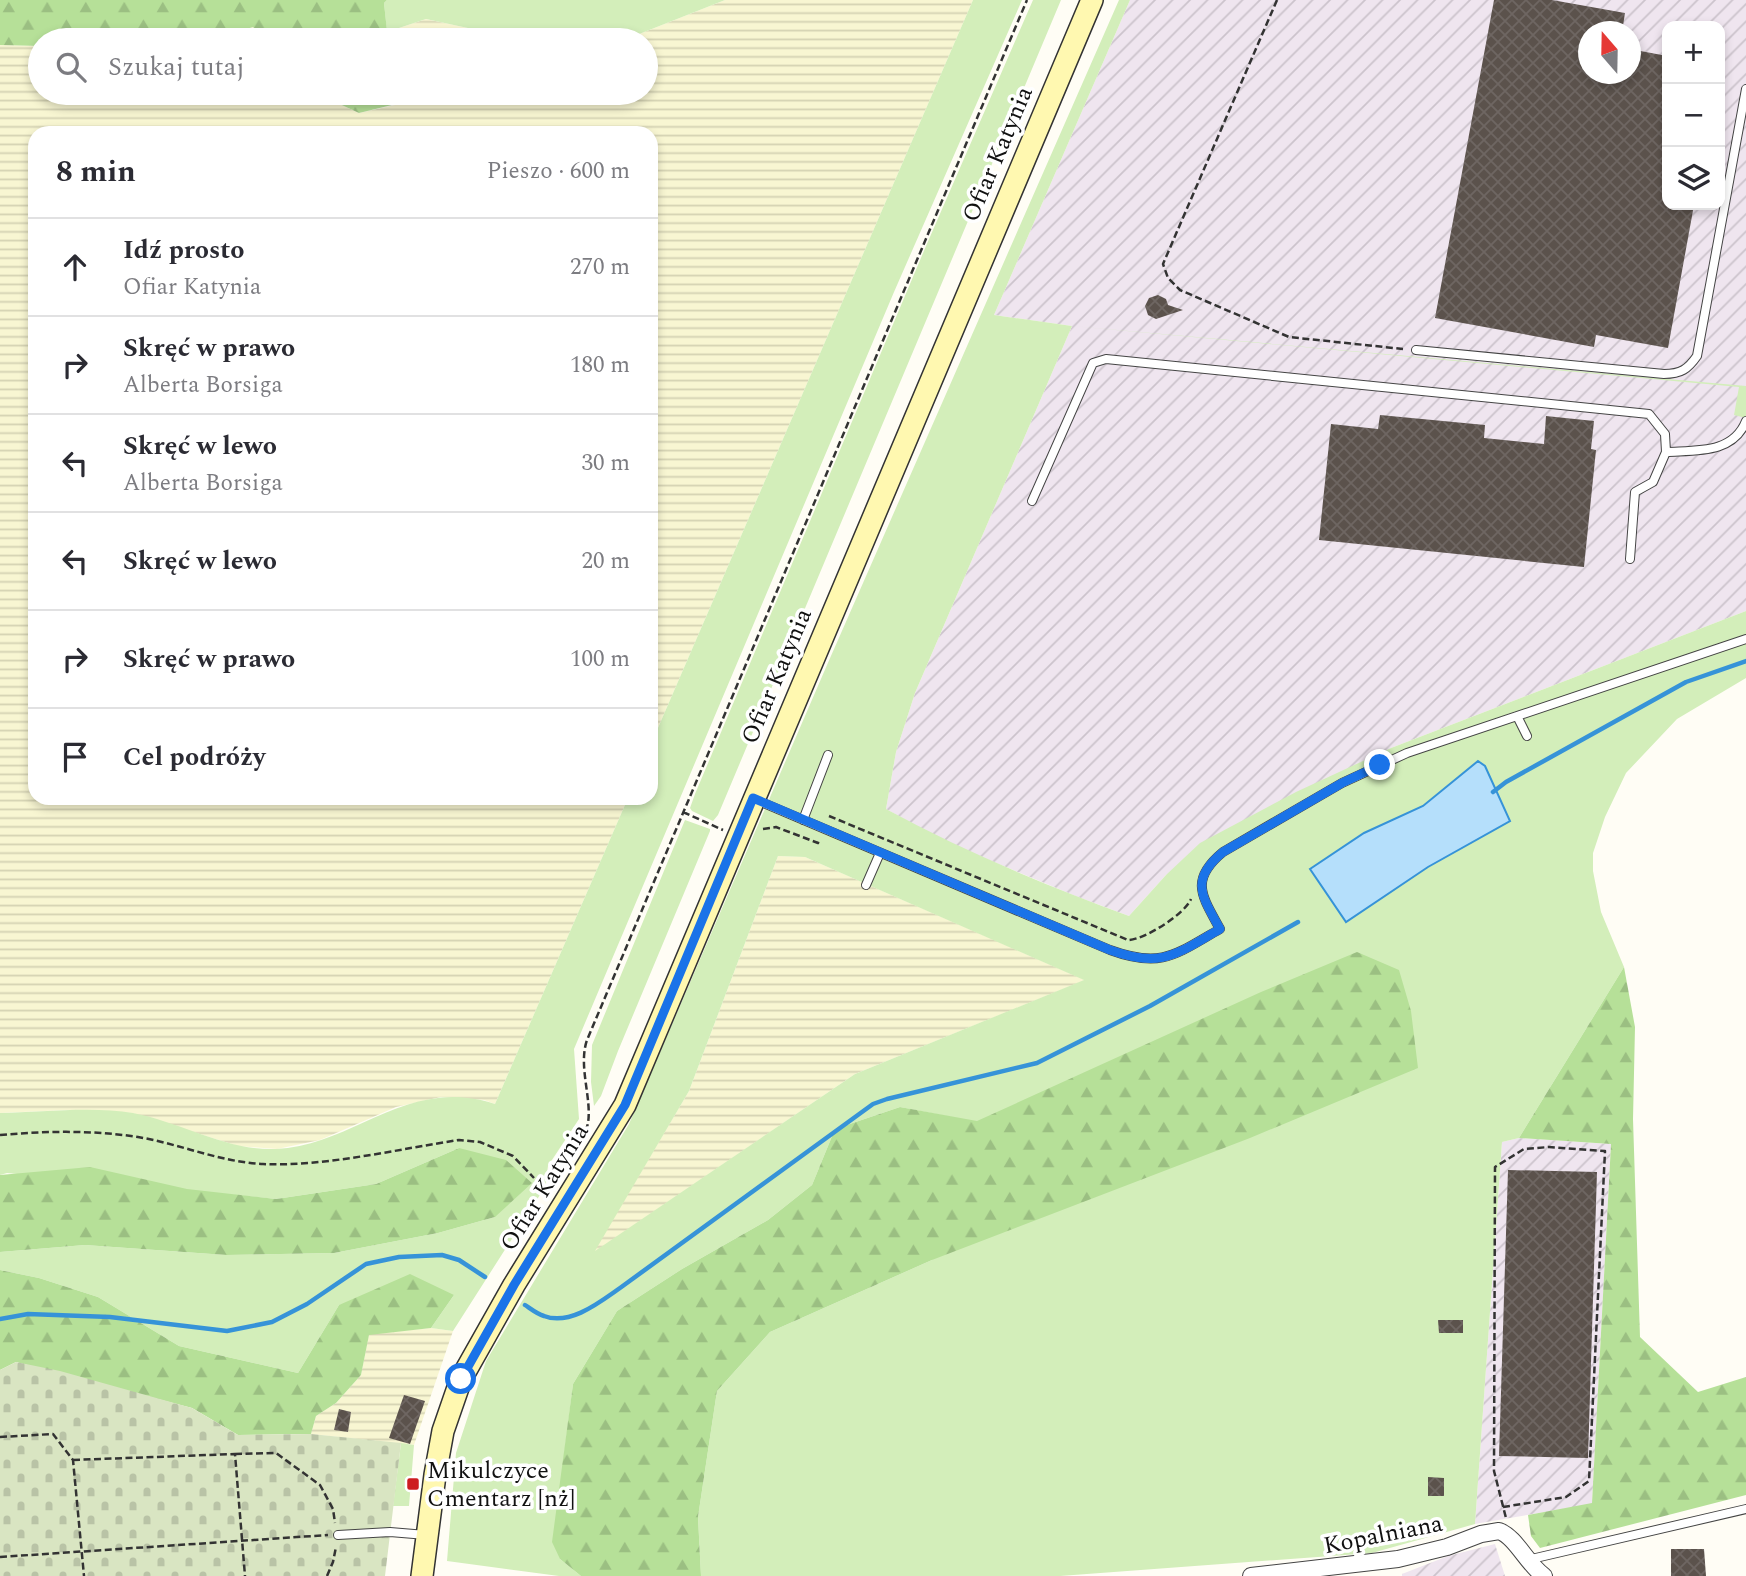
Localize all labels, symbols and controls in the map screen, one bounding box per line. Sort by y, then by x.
north arrow [1578,21,1641,84]
map controls [1662,21,1725,210]
button: + [1662,21,1725,84]
search box [28,28,658,105]
text: Szukaj tutaj [108,47,245,87]
icon: search [52,48,90,86]
street label: Ofiar Katynia [953,81,1043,228]
button: − [1662,84,1725,147]
button: layers [1662,147,1725,210]
text: 8 min [56,149,136,195]
text: Pieszo · 600 m [487,154,630,189]
text: Idź prosto [123,230,244,270]
icon: ahead [56,248,94,286]
text: 270 m [570,250,630,285]
text: Ofiar Katynia [123,270,261,305]
text: Skręć w prawo [123,328,295,368]
icon: right [56,346,94,384]
text: 180 m [570,348,630,383]
text: Alberta Borsiga [123,368,283,403]
text: Skręć w lewo [123,426,277,466]
icon: left [56,444,94,482]
text: 30 m [581,446,630,481]
text: Alberta Borsiga [123,466,283,501]
text: Skręć w lewo [123,541,277,581]
icon: left [56,542,94,580]
text: 20 m [581,544,630,579]
street label: Ofiar Katynia [732,603,822,750]
text: Skręć w prawo [123,639,295,679]
icon: right [56,640,94,678]
text: 100 m [570,642,630,677]
text: Cel podróży [123,737,265,777]
icon: arrive [56,738,94,776]
route end [1364,749,1395,780]
street label: Ofiar Katynia [491,1117,598,1258]
route start [445,1363,476,1394]
place label: Mikulczyce Cmentarz [nż] [427,1453,575,1517]
marker: Mikulczyce Cmentarz [nż] [405,1476,421,1492]
street label: Kopalniana [1320,1506,1446,1564]

